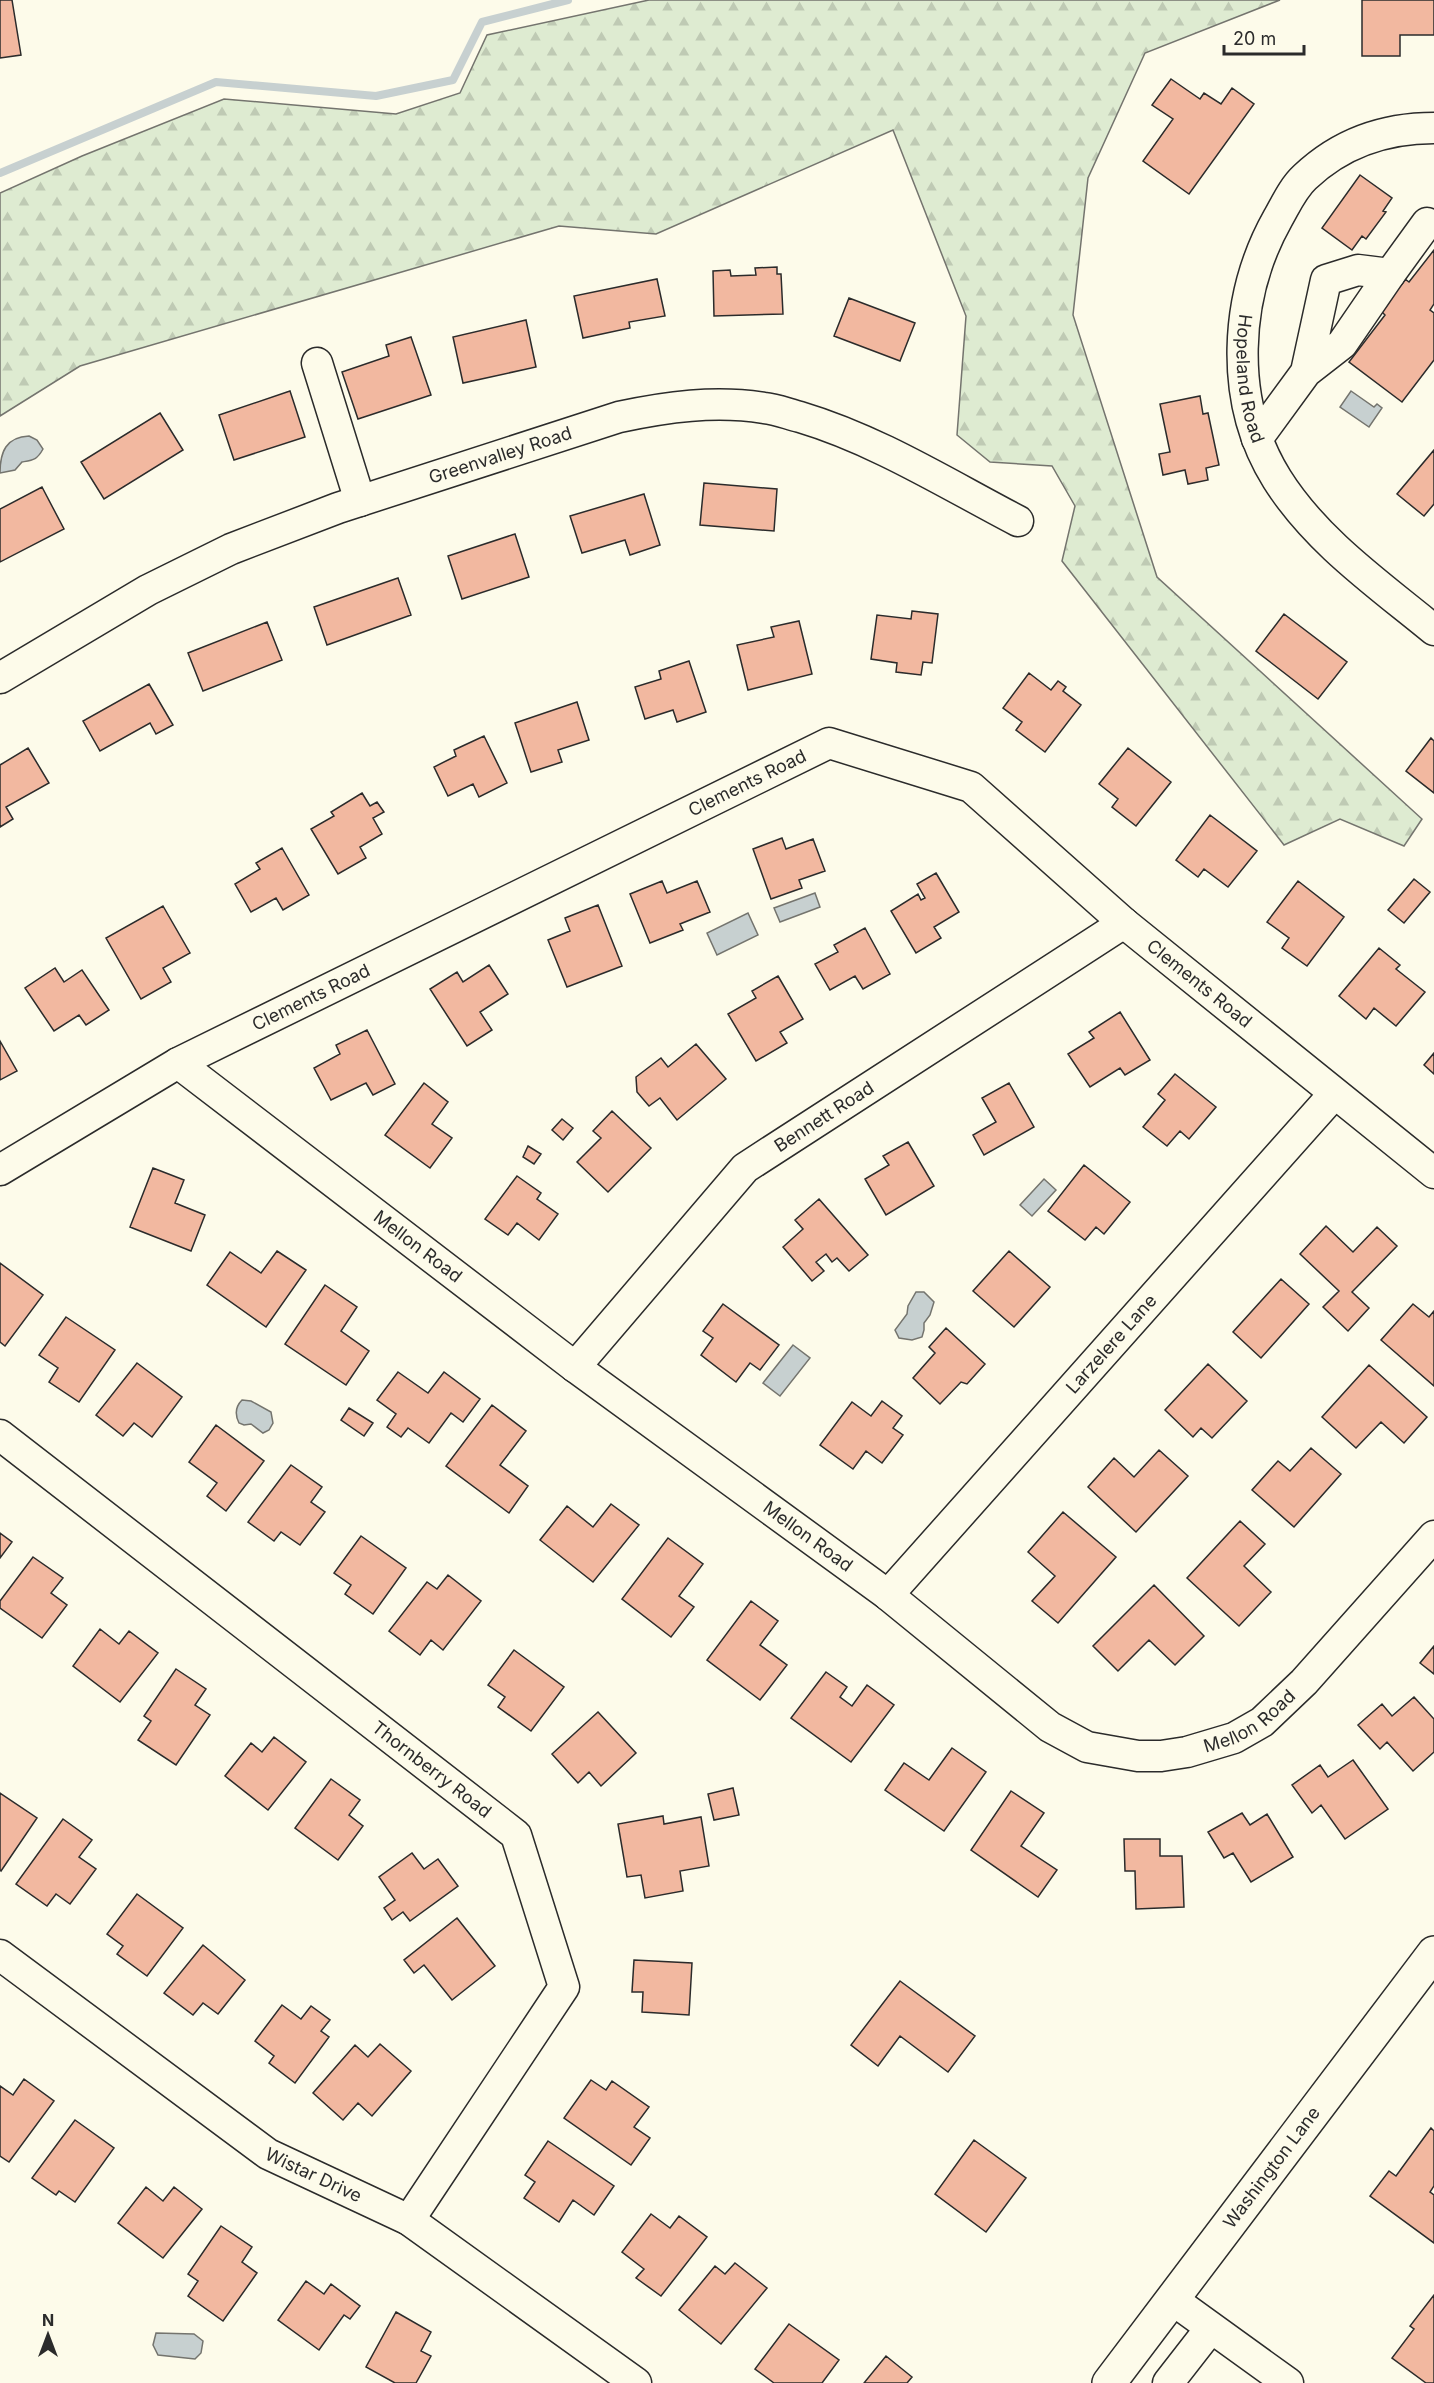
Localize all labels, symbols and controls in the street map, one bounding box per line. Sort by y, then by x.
scale bar [1224,18,1304,56]
text: 20 m [1233,28,1276,49]
street label: Hopeland Road [1233,313,1269,446]
street label: Greenvalley Road [426,422,574,488]
street label: Clements Road [685,745,809,821]
street label: Clements Road [1143,935,1256,1032]
street label: Clements Road [249,959,373,1035]
street label: Bennett Road [770,1077,877,1156]
street label: Mellon Road [370,1206,466,1287]
street label: Larzelere Lane [1061,1290,1161,1398]
street label: Mellon Road [759,1497,857,1576]
street label: Mellon Road [1201,1685,1299,1756]
street label: Thornberry Road [368,1716,496,1822]
street label: Washington Lane [1219,2102,1324,2232]
street label: Wistar Drive [262,2143,365,2206]
north arrow [18,2305,78,2365]
text: N [42,2310,54,2330]

